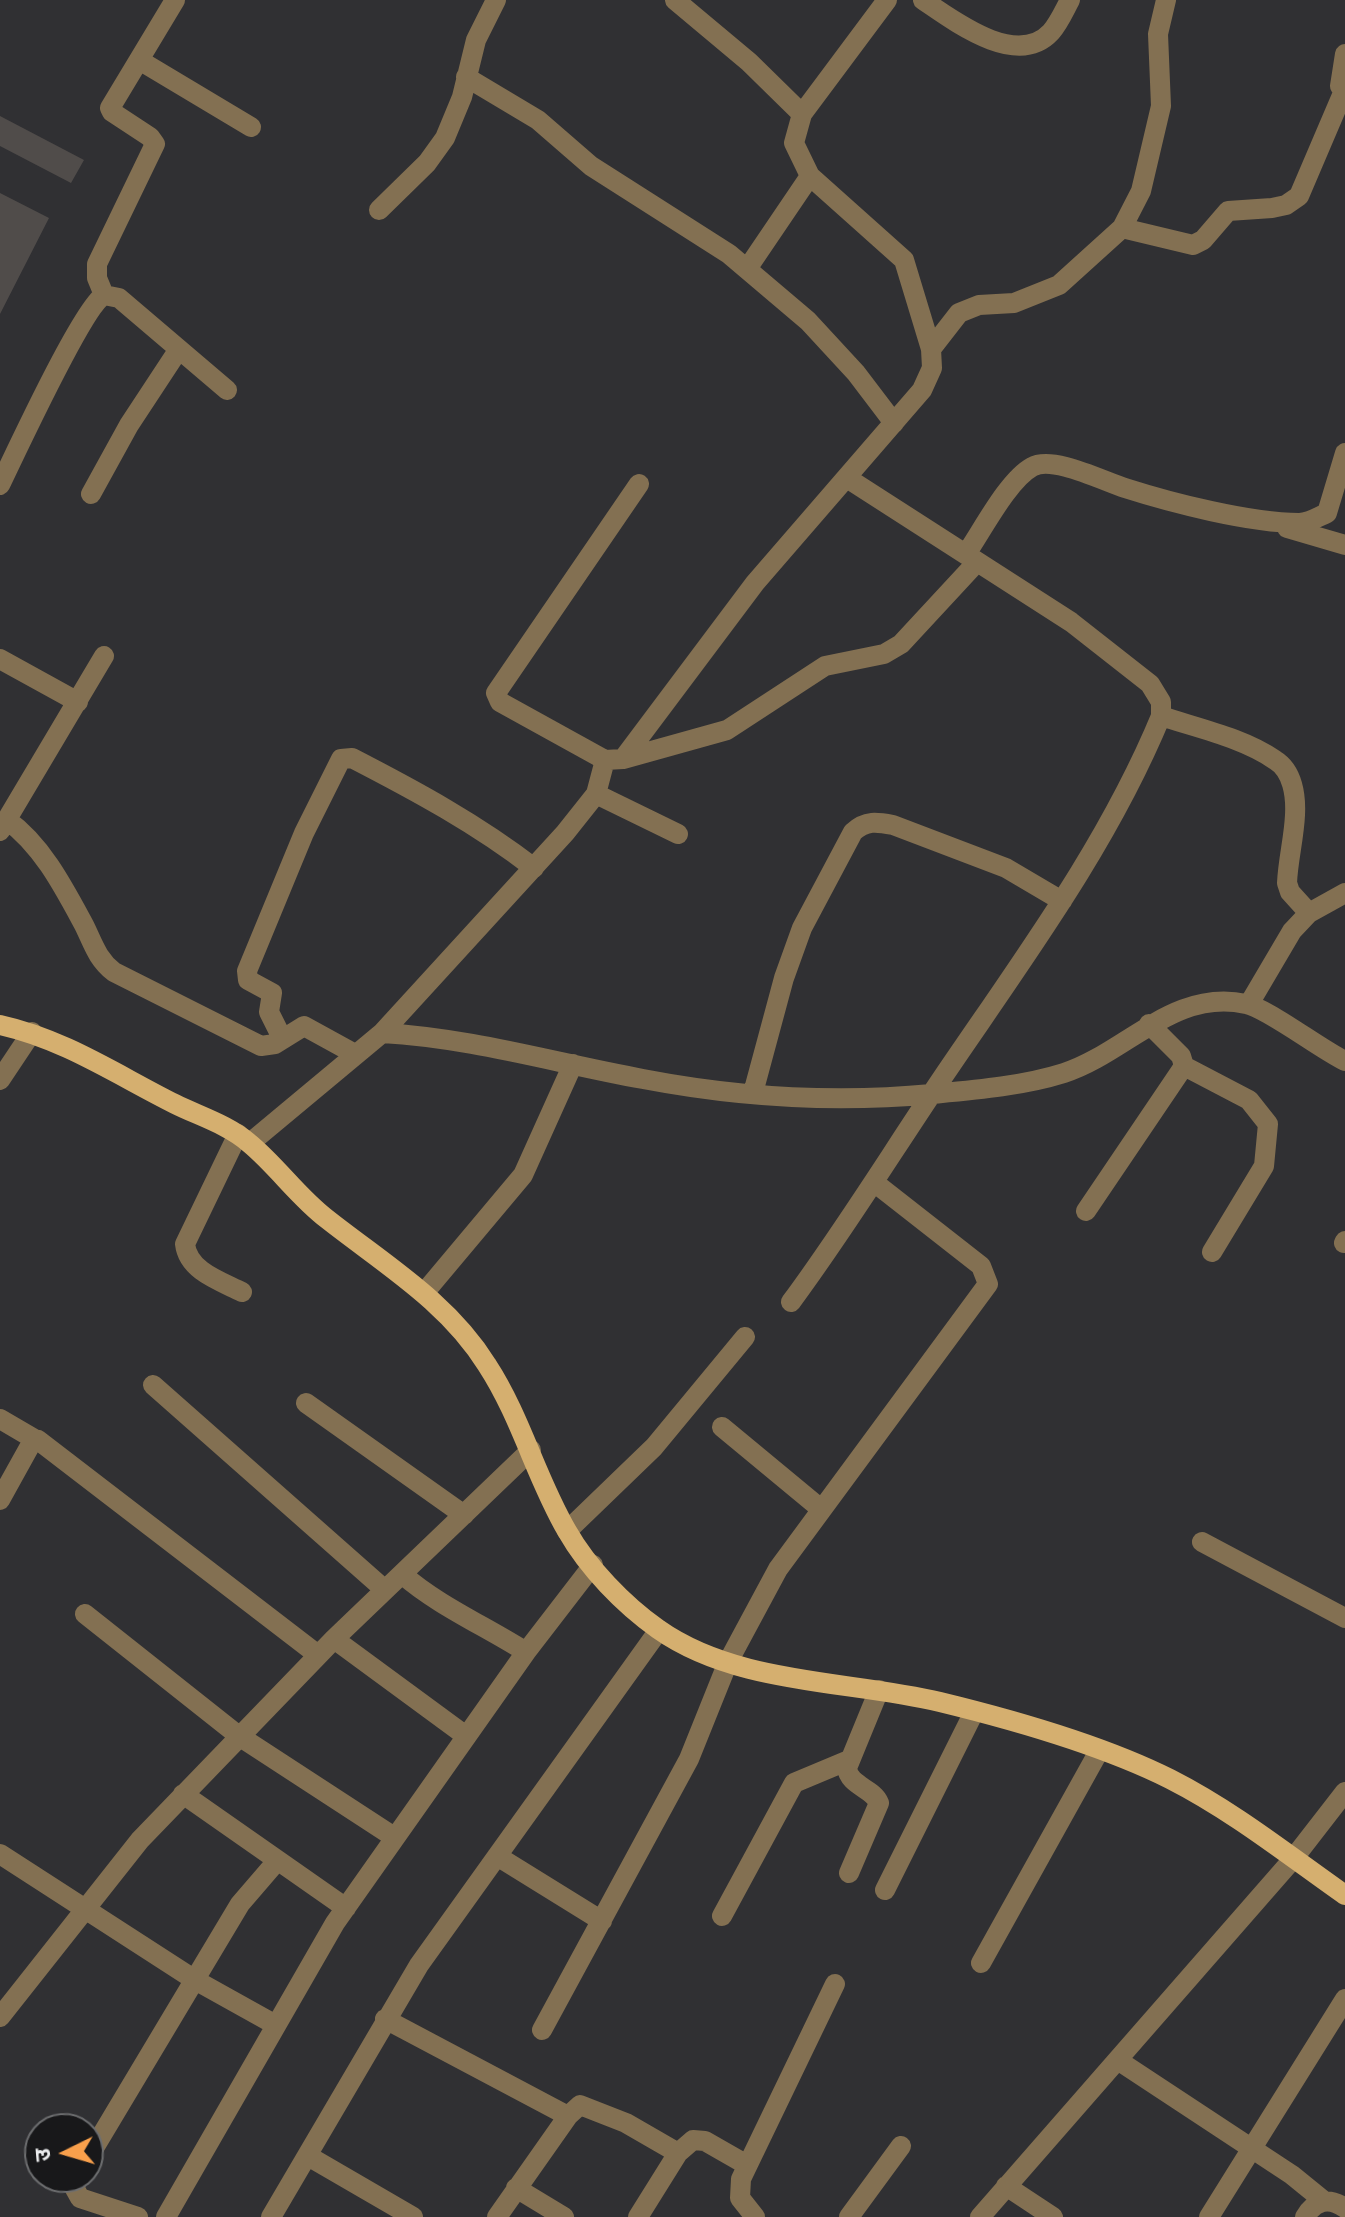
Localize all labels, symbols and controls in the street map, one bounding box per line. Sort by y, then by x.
north arrow [24,2113,104,2193]
text: उ [29,2147,56,2162]

